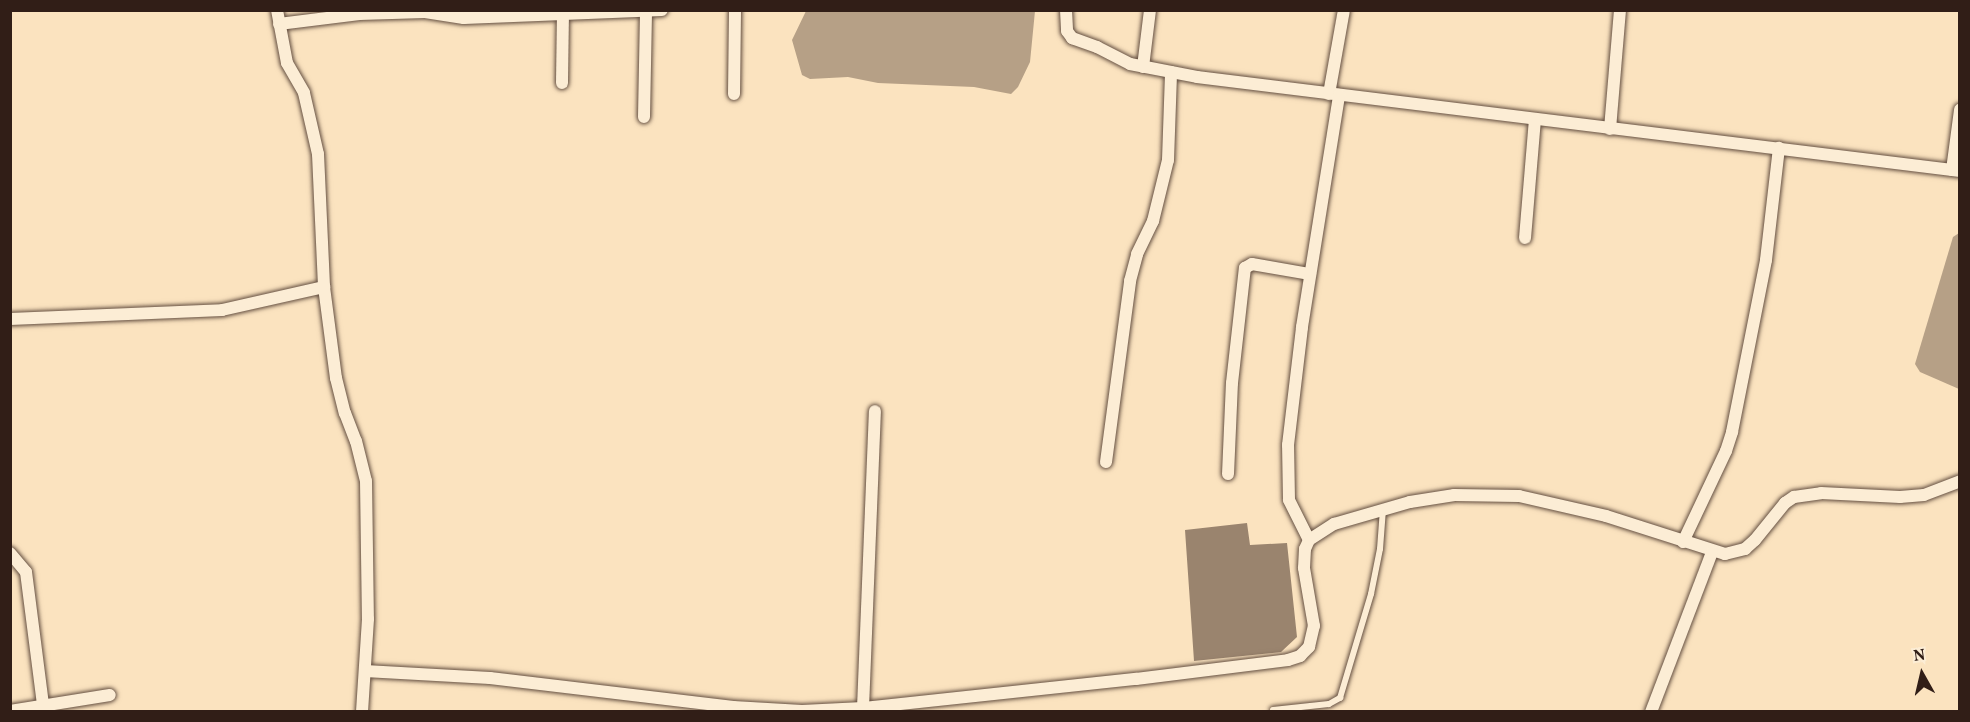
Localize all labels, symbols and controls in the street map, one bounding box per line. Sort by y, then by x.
north arrow [1892,644,1952,704]
text: N [1912,644,1927,668]

